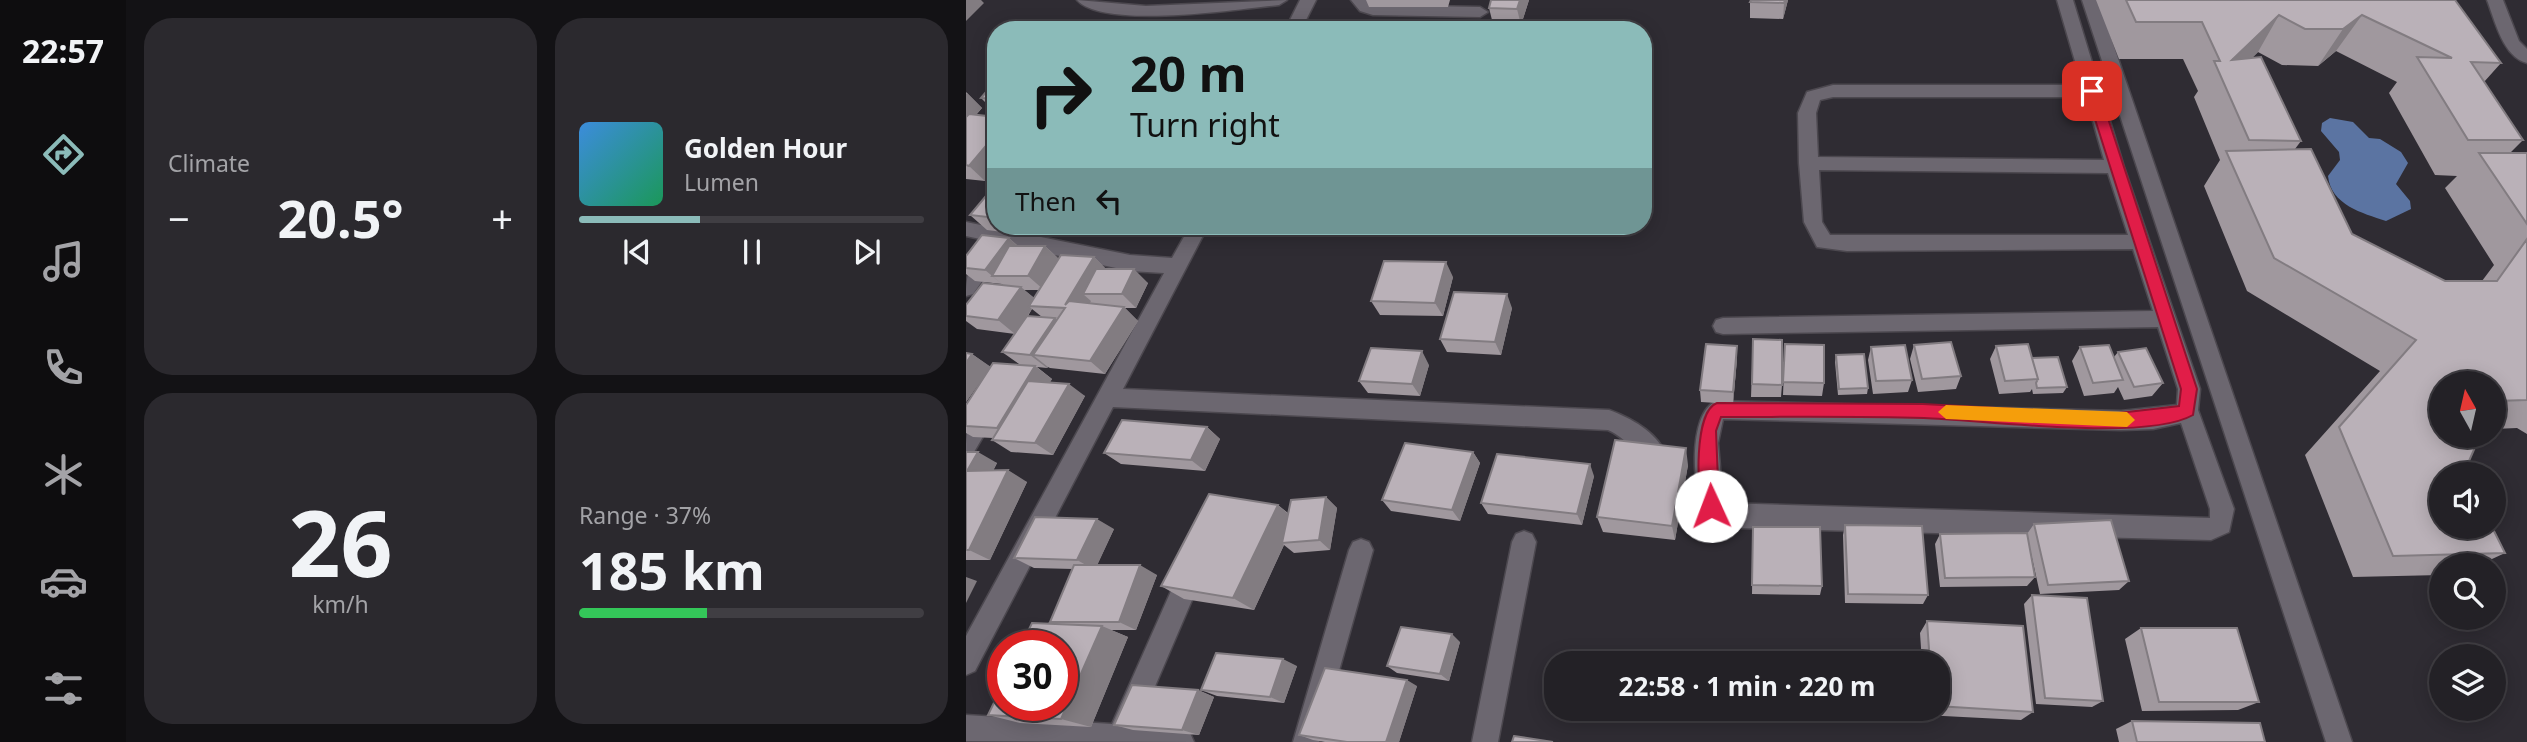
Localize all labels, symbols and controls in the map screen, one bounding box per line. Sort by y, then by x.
text: 22:57 [22,29,104,72]
text: 20 m [1130,40,1247,106]
icon: right [1015,49,1106,140]
pin [2062,61,2122,121]
icon: arrive [2073,72,2111,110]
text: Turn right [1130,103,1280,146]
icon: directions [39,130,88,179]
text: Golden Hour [684,130,847,166]
text: Climate [168,147,250,179]
text: Lumen [684,166,759,198]
text: 20.5° [278,182,403,253]
icon: left [1090,182,1128,220]
text: Then [1015,183,1076,219]
text: − [168,192,190,244]
text: + [491,192,513,244]
icon: previous [618,233,656,271]
icon: pause [733,233,771,271]
icon: next [848,233,886,271]
icon: music [39,237,88,286]
icon: phone [39,343,88,392]
north arrow [2429,371,2506,448]
map controls [2429,371,2506,721]
icon: climate [39,450,88,499]
button: sound [2429,462,2506,539]
position arrow [1674,469,1748,543]
text: 26 [288,480,393,604]
text: Range · 37% [579,499,711,531]
text: 185 km [579,534,765,605]
button: search [2429,553,2506,630]
icon: car [39,557,88,606]
text: km/h [312,588,369,620]
speed limit sign: 30 [987,630,1078,721]
button: layers [2429,644,2506,721]
icon: filters [39,664,88,713]
text: 22:58 · 1 min · 220 m [1619,668,1875,704]

